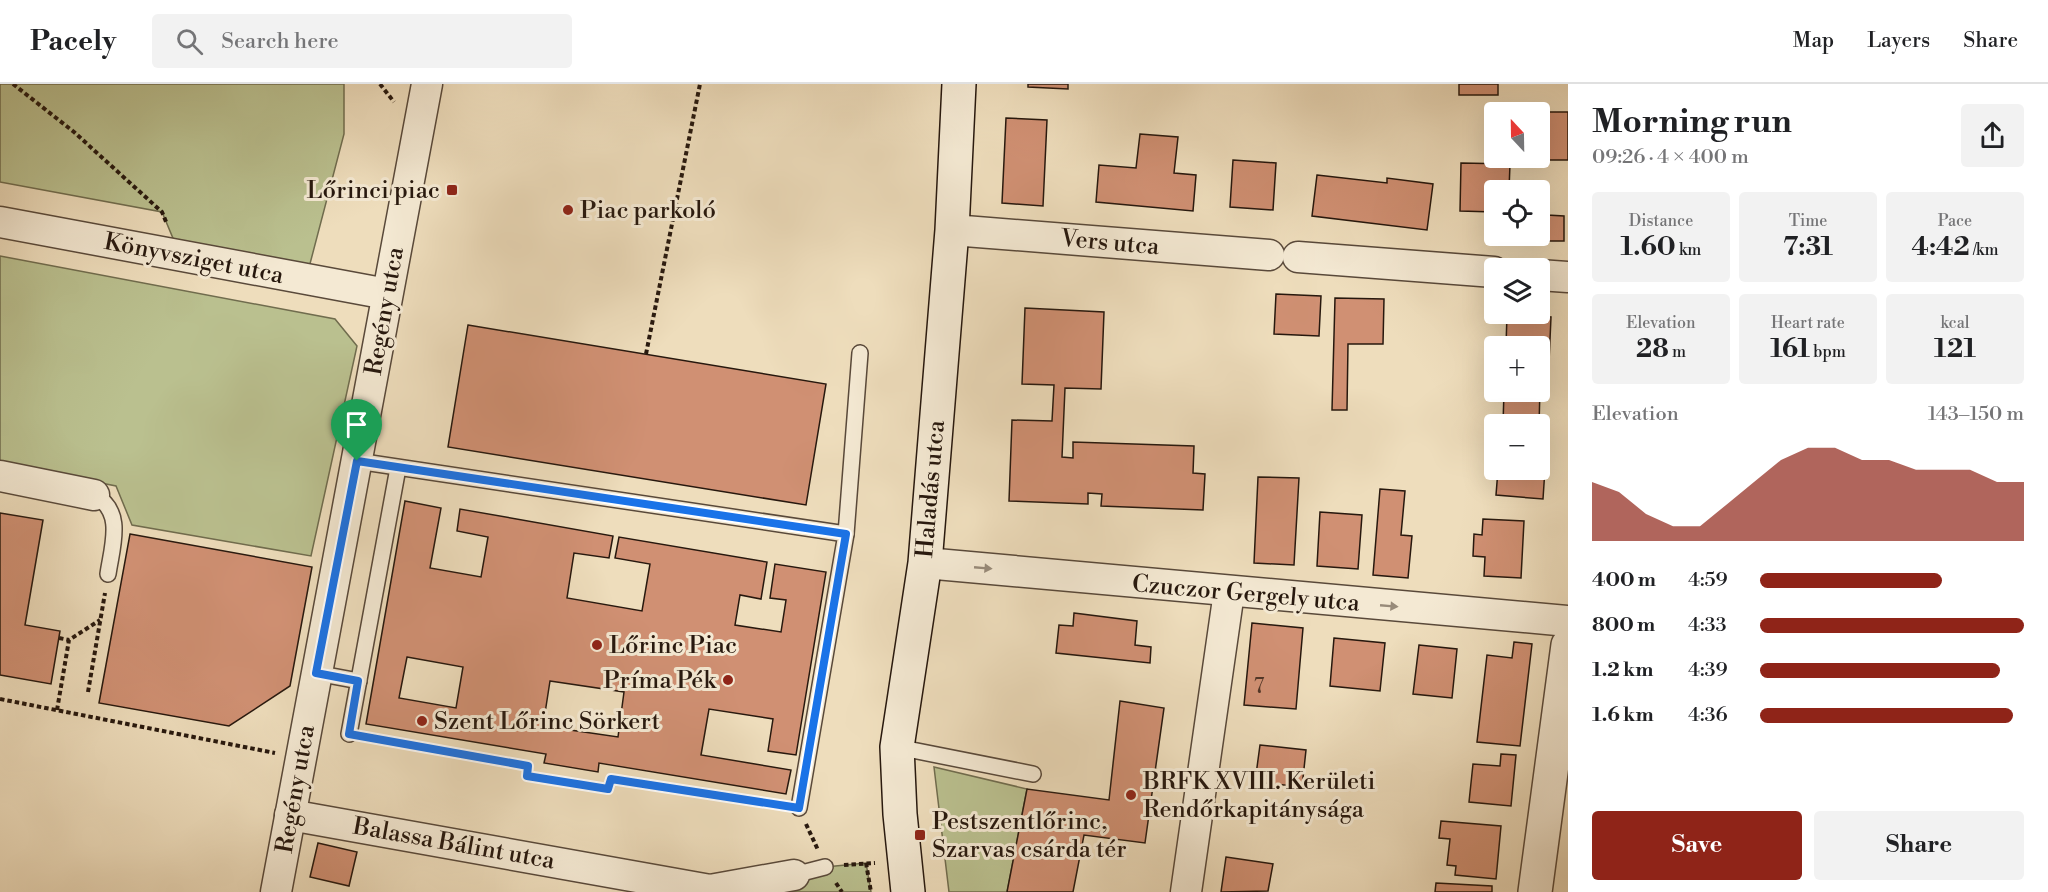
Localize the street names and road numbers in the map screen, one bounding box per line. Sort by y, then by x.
street label: Vers utca [1058,224,1161,262]
street label: Könyvsziget utca [101,227,287,291]
street label: Regény utca [359,244,411,378]
street label: Haladás utca [910,418,952,559]
street label: Czuczor Gergely utca [1131,569,1362,619]
street label: Regény utca [270,722,322,856]
street label: Balassa Bálint utca [350,811,558,877]

